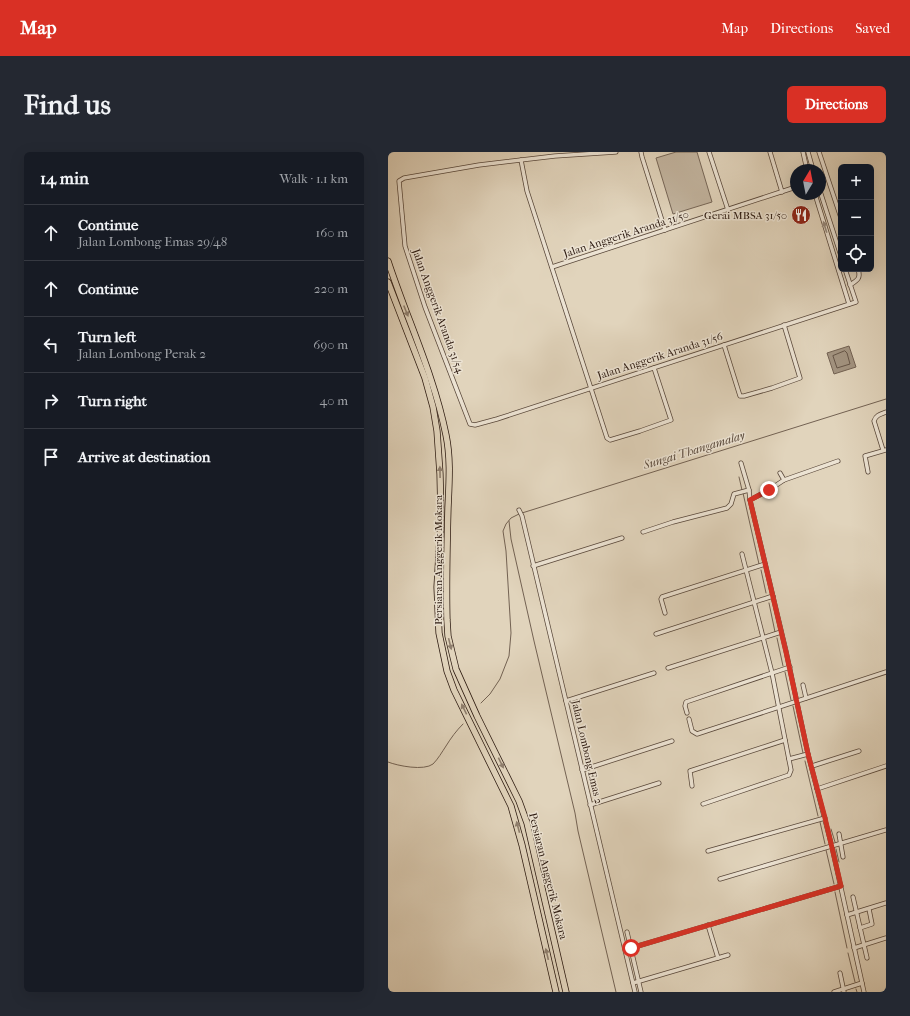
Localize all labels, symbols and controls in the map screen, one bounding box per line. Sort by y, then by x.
text: Map [20,17,56,39]
text: Map [721,20,748,37]
text: Directions [770,20,833,37]
text: Saved [855,20,890,37]
button: Directions [787,86,886,123]
text: Find us [24,88,111,121]
north arrow [790,164,826,200]
map controls [838,164,874,272]
button: + [838,164,874,200]
text: 14 min [40,168,89,188]
text: Walk · 1.1 km [280,171,348,186]
button: − [838,200,874,236]
restaurant icon: Gerai MBSA 31/50 [790,204,812,226]
street label: Jalan Anggerik Aranda 31/50 [561,208,690,261]
place label: Gerai MBSA 31/50 [704,209,787,222]
text: Continue [78,216,138,234]
one-way arrow [822,221,828,233]
icon: ahead [40,222,62,244]
text: 160 m [316,225,348,240]
text: Jalan Lombong Emas 29/48 [78,234,227,249]
button: locate [838,236,874,272]
street label: Jalan Anggerik Aranda 31/54 [409,246,467,376]
icon: ahead [40,278,62,300]
text: Continue [78,280,138,298]
text: 220 m [314,281,348,296]
one-way arrow [403,306,409,318]
text: Turn left [78,328,136,346]
street label: Jalan Anggerik Aranda 31/56 [595,330,724,383]
icon: left [40,334,62,356]
text: 690 m [313,337,348,352]
text: Jalan Lombong Perak 2 [78,346,206,361]
icon: right [40,390,62,412]
text: Turn right [78,392,147,410]
text: 40 m [320,393,348,408]
water label: Sungai Thangamalay [641,428,747,472]
icon: arrive [40,446,62,468]
text: Arrive at destination [78,448,210,466]
one-way arrow [437,465,443,478]
route end [760,481,778,499]
street label: Persiaran Anggerik Mokara [432,494,445,625]
one-way arrow [448,638,454,650]
street label: Jalan Lombong Emas 2 [569,698,605,805]
one-way arrow [461,704,467,715]
one-way arrow [498,758,504,769]
street label: Persiaran Anggerik Mokara [526,811,570,942]
one-way arrow [514,821,520,834]
route start [622,939,640,957]
one-way arrow [544,948,550,960]

